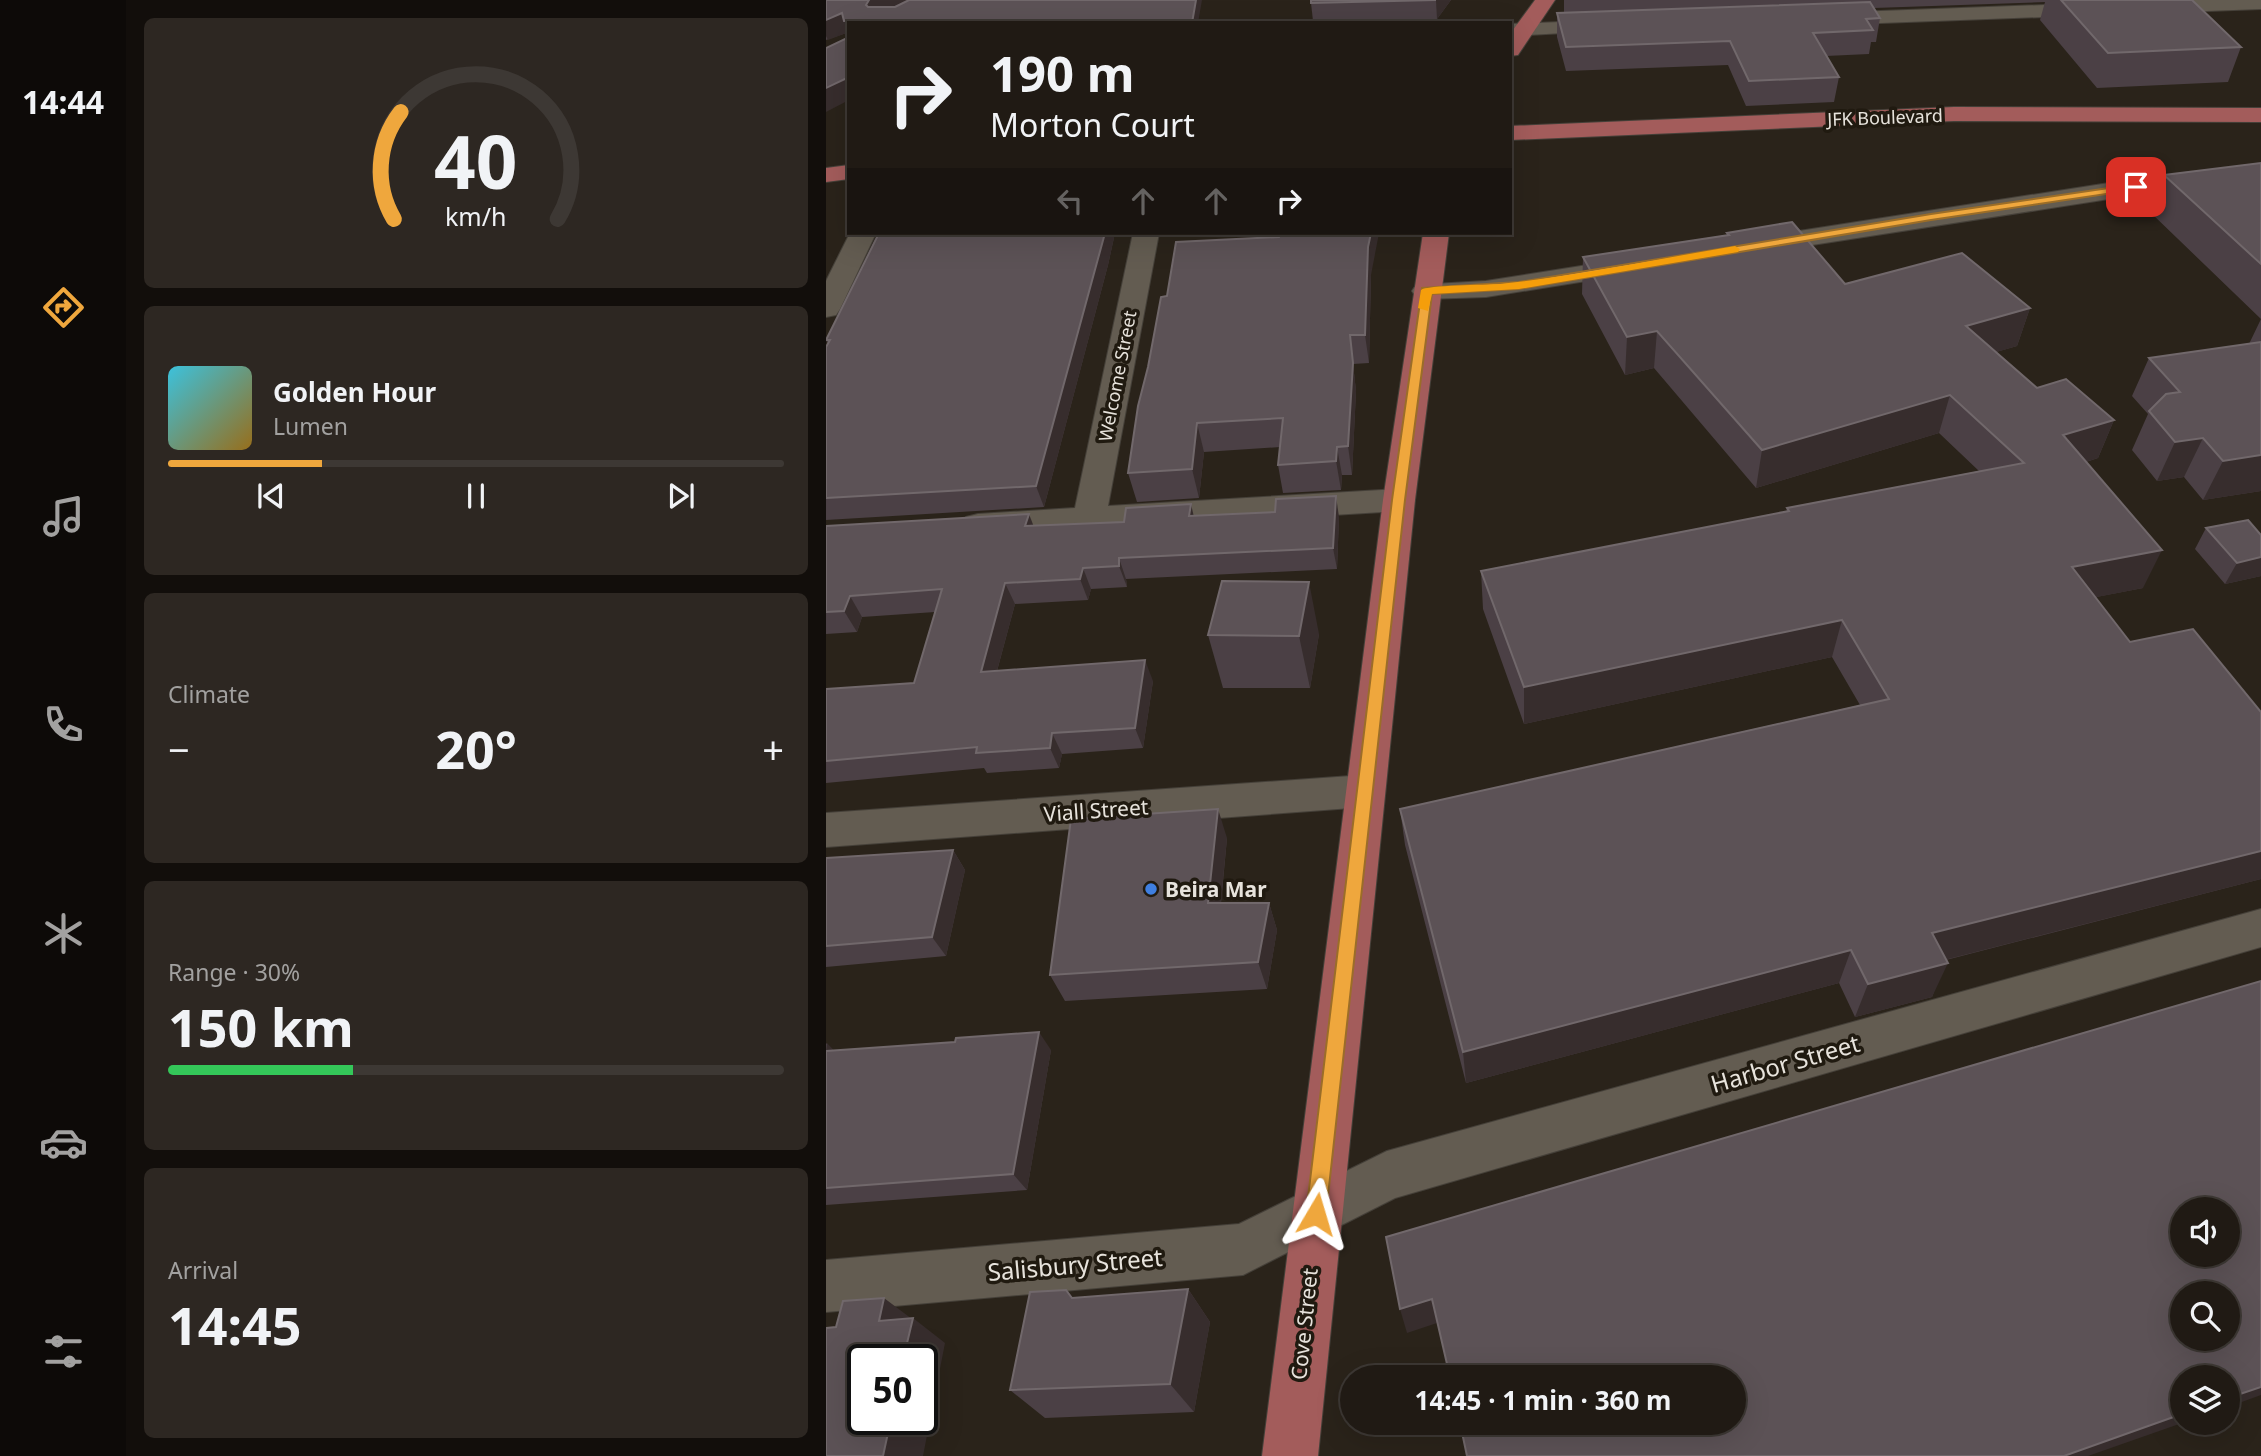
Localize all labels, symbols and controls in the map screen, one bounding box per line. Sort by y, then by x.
text: 190 m [990,40,1135,106]
icon: right [875,49,966,140]
text: 14:44 [22,80,104,123]
text: Morton Court [990,103,1195,146]
street label: JFK Boulevard [1825,103,1943,131]
text: 40 [434,111,518,210]
pin [2106,157,2166,217]
icon: arrive [2117,168,2155,206]
icon: left [1051,182,1089,220]
icon: ahead [1124,182,1162,220]
icon: ahead [1197,182,1235,220]
icon: right [1270,182,1308,220]
text: km/h [445,199,507,233]
icon: directions [39,283,88,332]
street label: Welcome Street [1093,308,1142,443]
text: Golden Hour [273,374,436,410]
text: Lumen [273,410,348,442]
icon: previous [252,477,290,515]
icon: pause [457,477,495,515]
icon: next [662,477,700,515]
icon: music [39,492,88,541]
text: Climate [168,678,250,710]
icon: phone [39,700,88,749]
text: 20° [435,713,517,784]
text: − [168,723,190,775]
text: + [762,723,784,775]
street label: Viall Street [1043,792,1150,828]
place label: Beira Mar [1165,875,1267,903]
marker: Beira Mar [1143,881,1159,897]
icon: climate [39,909,88,958]
text: Range · 30% [168,956,300,988]
text: 150 km [168,991,354,1062]
street label: Harbor Street [1707,1026,1864,1100]
icon: car [39,1118,88,1167]
position arrow [1279,1177,1353,1251]
map controls [2170,1197,2240,1435]
button: sound [2170,1197,2240,1267]
street label: Salisbury Street [986,1240,1164,1288]
text: Arrival [168,1254,238,1286]
street label: Cove Street [1284,1266,1324,1381]
button: search [2170,1281,2240,1351]
text: 14:45 [168,1289,302,1360]
icon: filters [39,1327,88,1376]
speed limit sign: 50 [847,1344,938,1435]
button: layers [2170,1365,2240,1435]
text: 14:45 · 1 min · 360 m [1415,1382,1671,1418]

